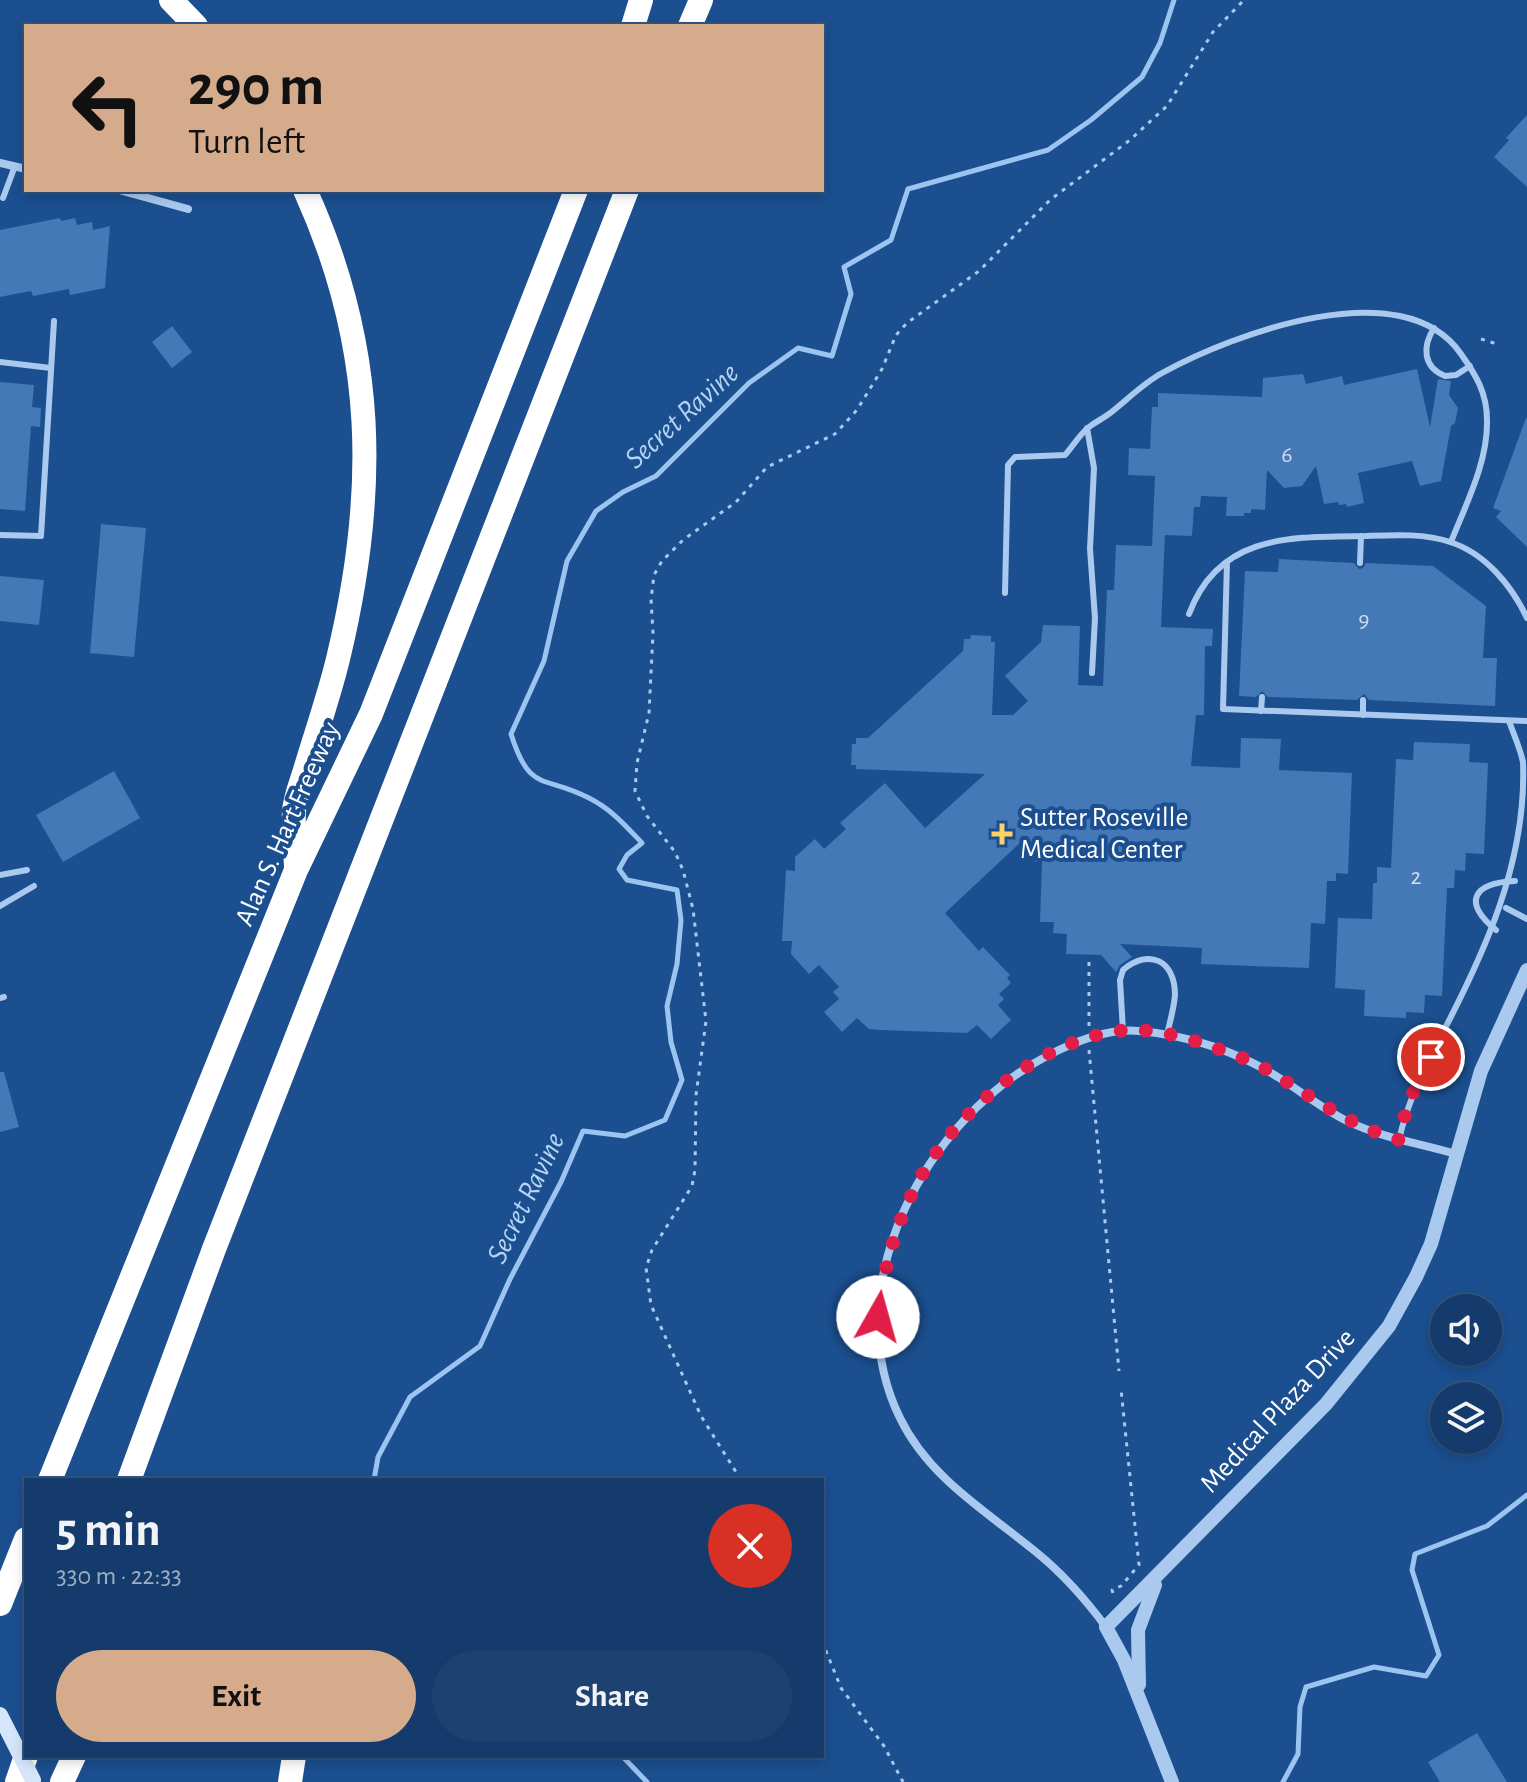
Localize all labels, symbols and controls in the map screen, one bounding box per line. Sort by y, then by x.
icon: left [56,56,160,160]
text: 290 m [188,59,324,115]
text: Turn left [188,124,305,160]
water label: Secret Ravine [619,358,745,474]
house number: 6 [1281,443,1293,467]
house number: 9 [1358,608,1370,632]
street label: Alan S. Hart Freeway [230,718,346,930]
place label: Sutter Roseville Medical Center [1020,804,1188,864]
marker: Sutter Roseville Medical Center [991,823,1013,845]
house number: 2 [1411,865,1422,889]
pin [1397,1023,1465,1091]
icon: arrive [1409,1035,1453,1079]
water label: Secret Ravine [482,1128,570,1268]
position arrow [836,1275,920,1359]
map controls [1430,1294,1502,1454]
button: sound [1430,1294,1502,1366]
street label: Medical Plaza Drive [1195,1324,1361,1498]
button: layers [1430,1382,1502,1454]
button: close [708,1504,792,1588]
text: 5 min [56,1507,161,1555]
text: 330 m · 22:33 [56,1563,182,1589]
button: Exit [56,1650,416,1742]
button: Share [432,1650,792,1742]

